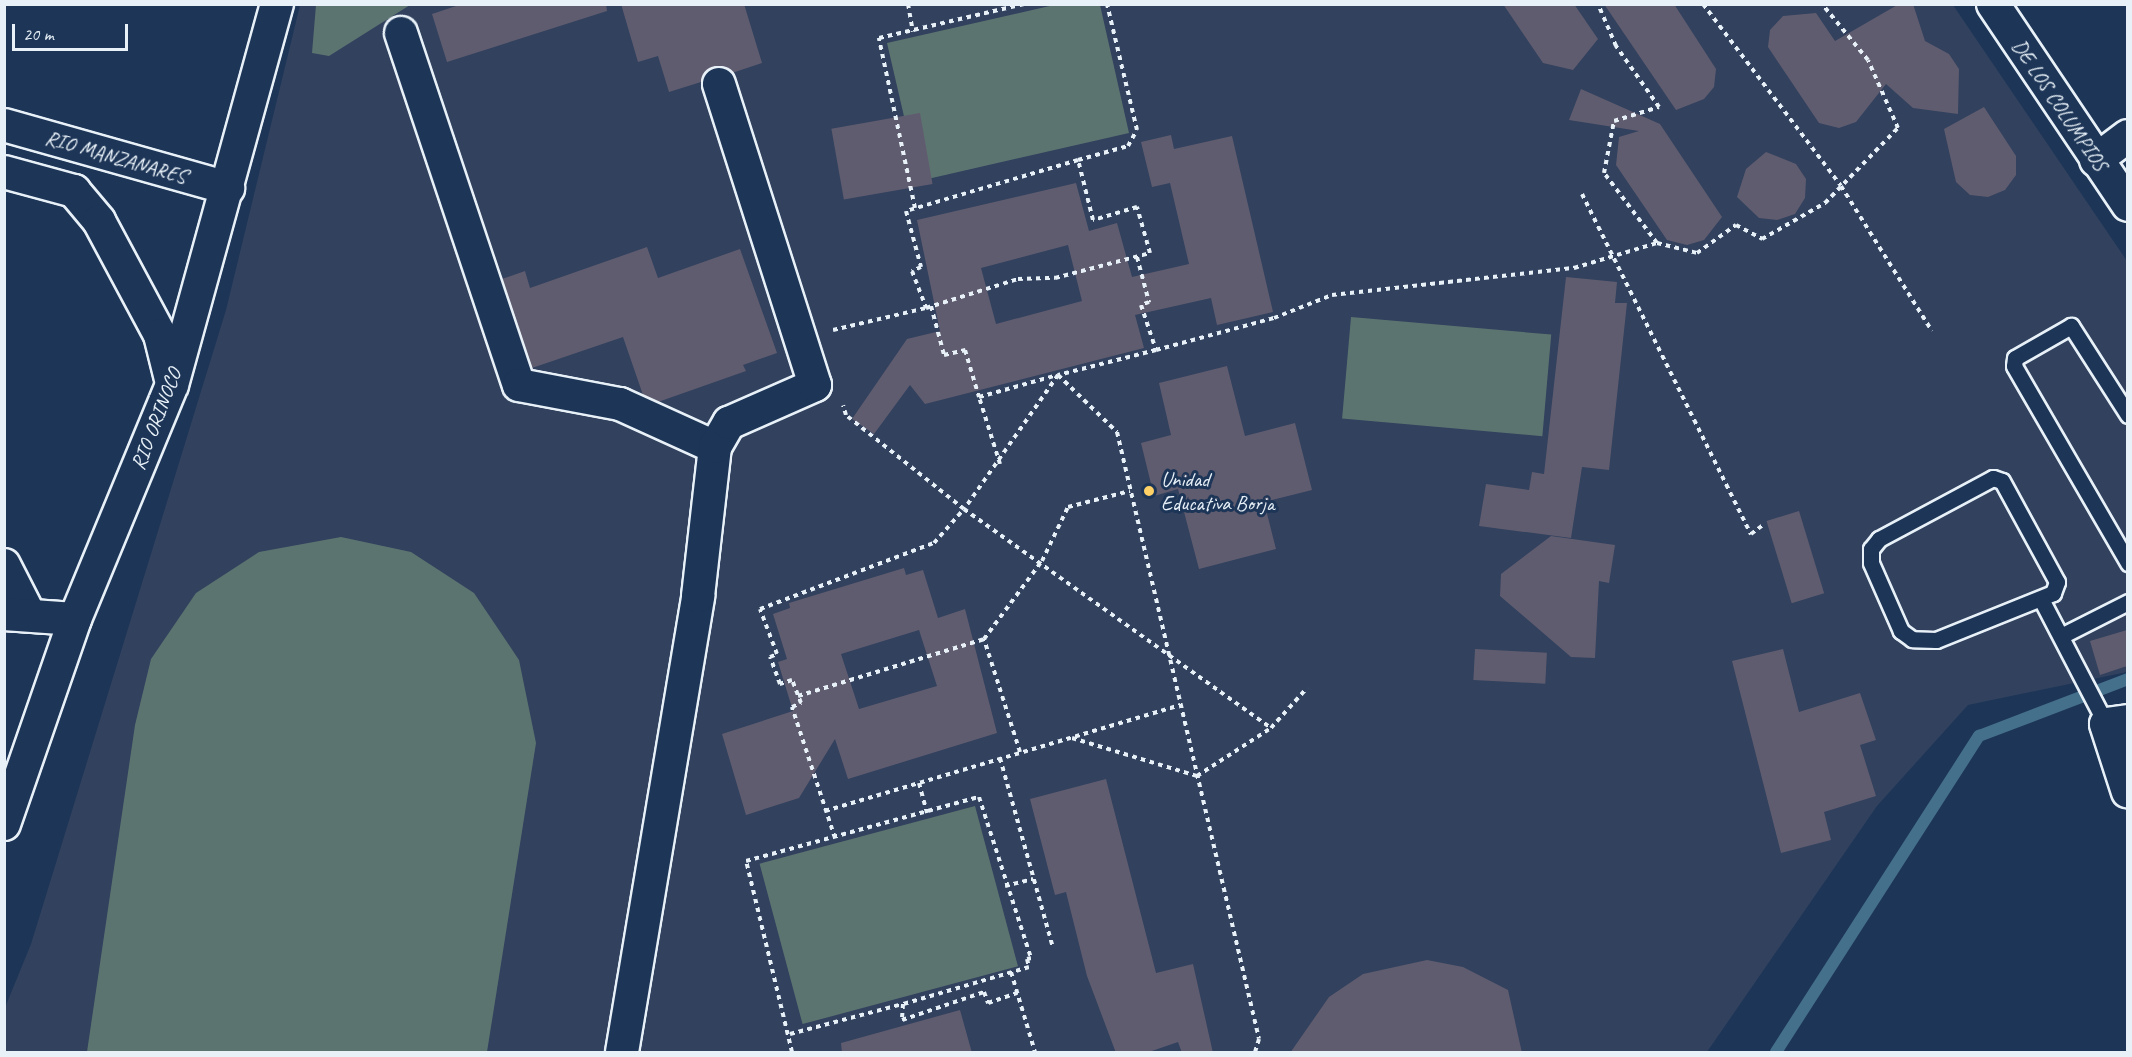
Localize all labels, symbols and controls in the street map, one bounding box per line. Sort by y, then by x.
scale bar [15,12,130,50]
text: 20 m [23,23,54,45]
street label: DE LOS COLUMPIOS [2006,34,2114,176]
street label: RIO MANZANARES [42,125,190,189]
street label: RIO ORINOCO [125,364,187,474]
place label: Unidad Educativa Borja [1161,466,1274,516]
marker: Unidad Educativa Borja [1142,484,1156,498]

